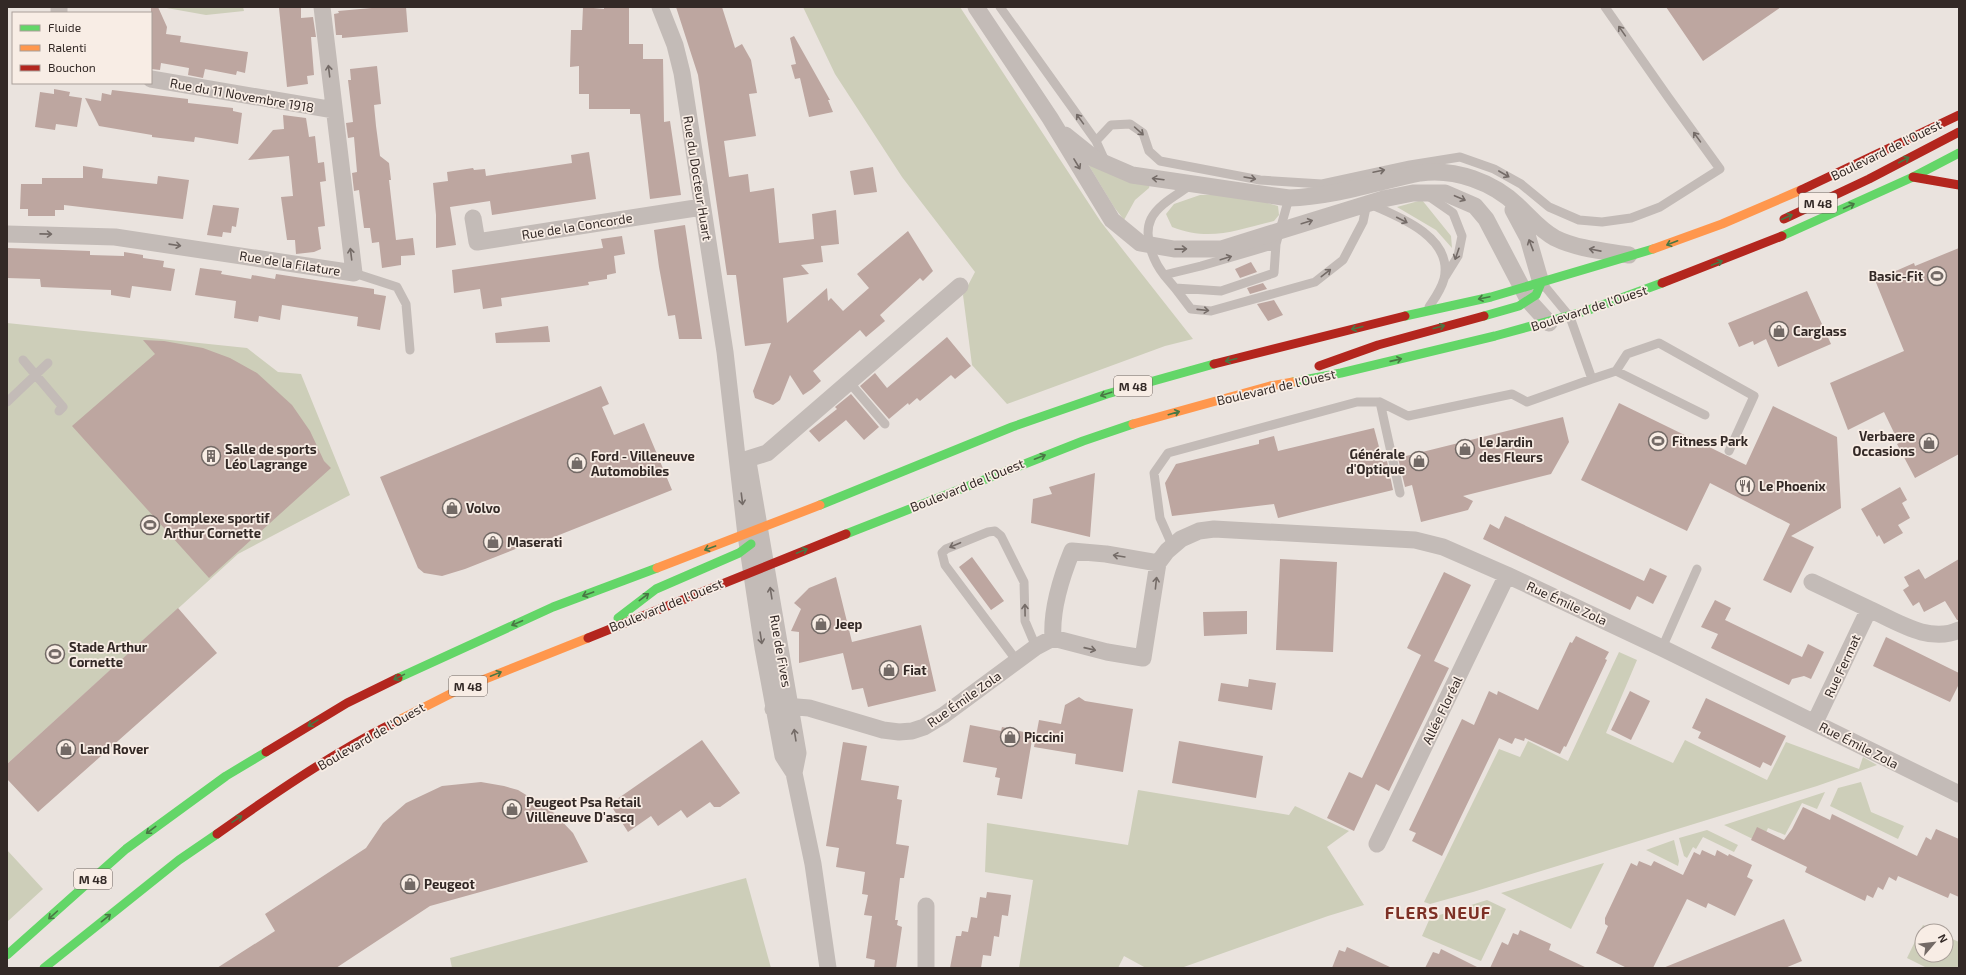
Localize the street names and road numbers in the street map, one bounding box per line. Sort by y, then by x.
street label: Rue du 11 Novembre 1918 [169,74,315,116]
street label: Rue du Docteur Huart [680,115,716,242]
street label: Boulevard de l'Ouest [1828,116,1944,184]
road number: M 48 [1799,193,1837,213]
street label: Rue de la Concorde [520,209,634,243]
street label: Rue de la Filature [238,247,342,279]
street label: Boulevard de l'Ouest [1529,282,1649,334]
street label: Boulevard de l'Ouest [1215,366,1337,408]
road number: M 48 [1114,376,1152,396]
street label: Boulevard de l'Ouest [908,455,1026,515]
street label: Boulevard de l'Ouest [607,575,725,635]
street label: Rue Émile Zola [1524,577,1610,629]
street label: Rue de Fives [767,614,795,688]
street label: Rue Fermat [1820,632,1864,700]
street label: Rue Émile Zola [923,667,1004,730]
street label: Allée Floréal [1419,673,1465,747]
road number: M 48 [449,676,487,696]
street label: Boulevard de l'Ouest [314,699,428,773]
street label: Rue Émile Zola [1817,717,1902,772]
road number: M 48 [74,869,112,889]

